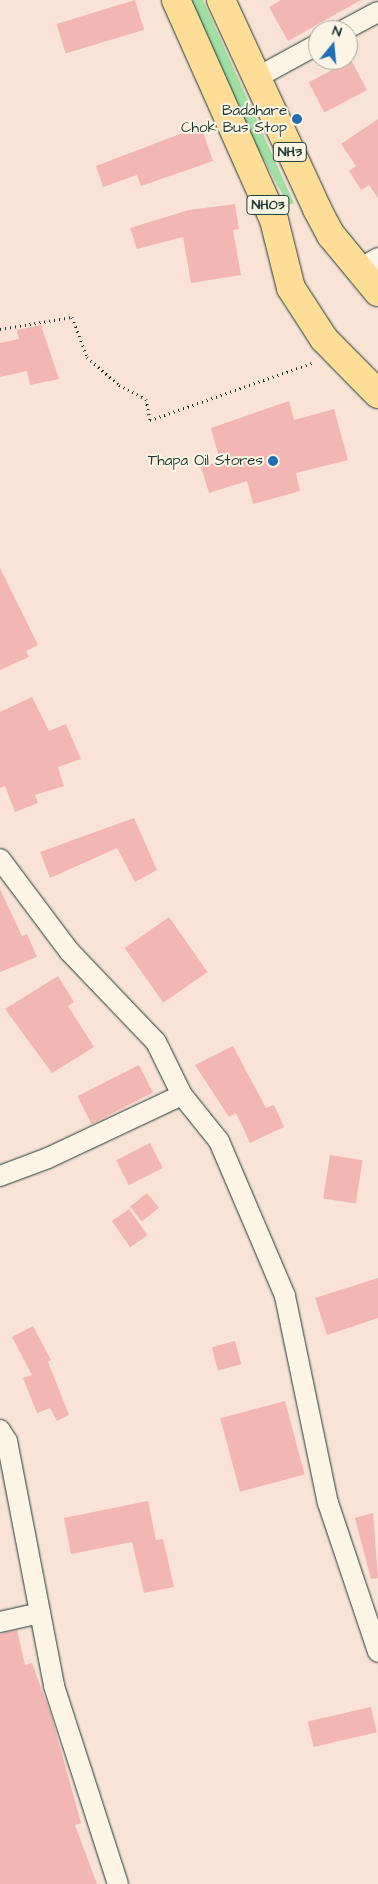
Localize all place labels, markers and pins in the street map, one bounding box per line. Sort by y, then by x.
place label: Badahare Chok Bus Stop [181,101,287,136]
marker: Badahare Chok Bus Stop [291,113,303,125]
place label: Thapa Oil Stores [148,452,263,470]
marker: Thapa Oil Stores [267,455,279,467]

